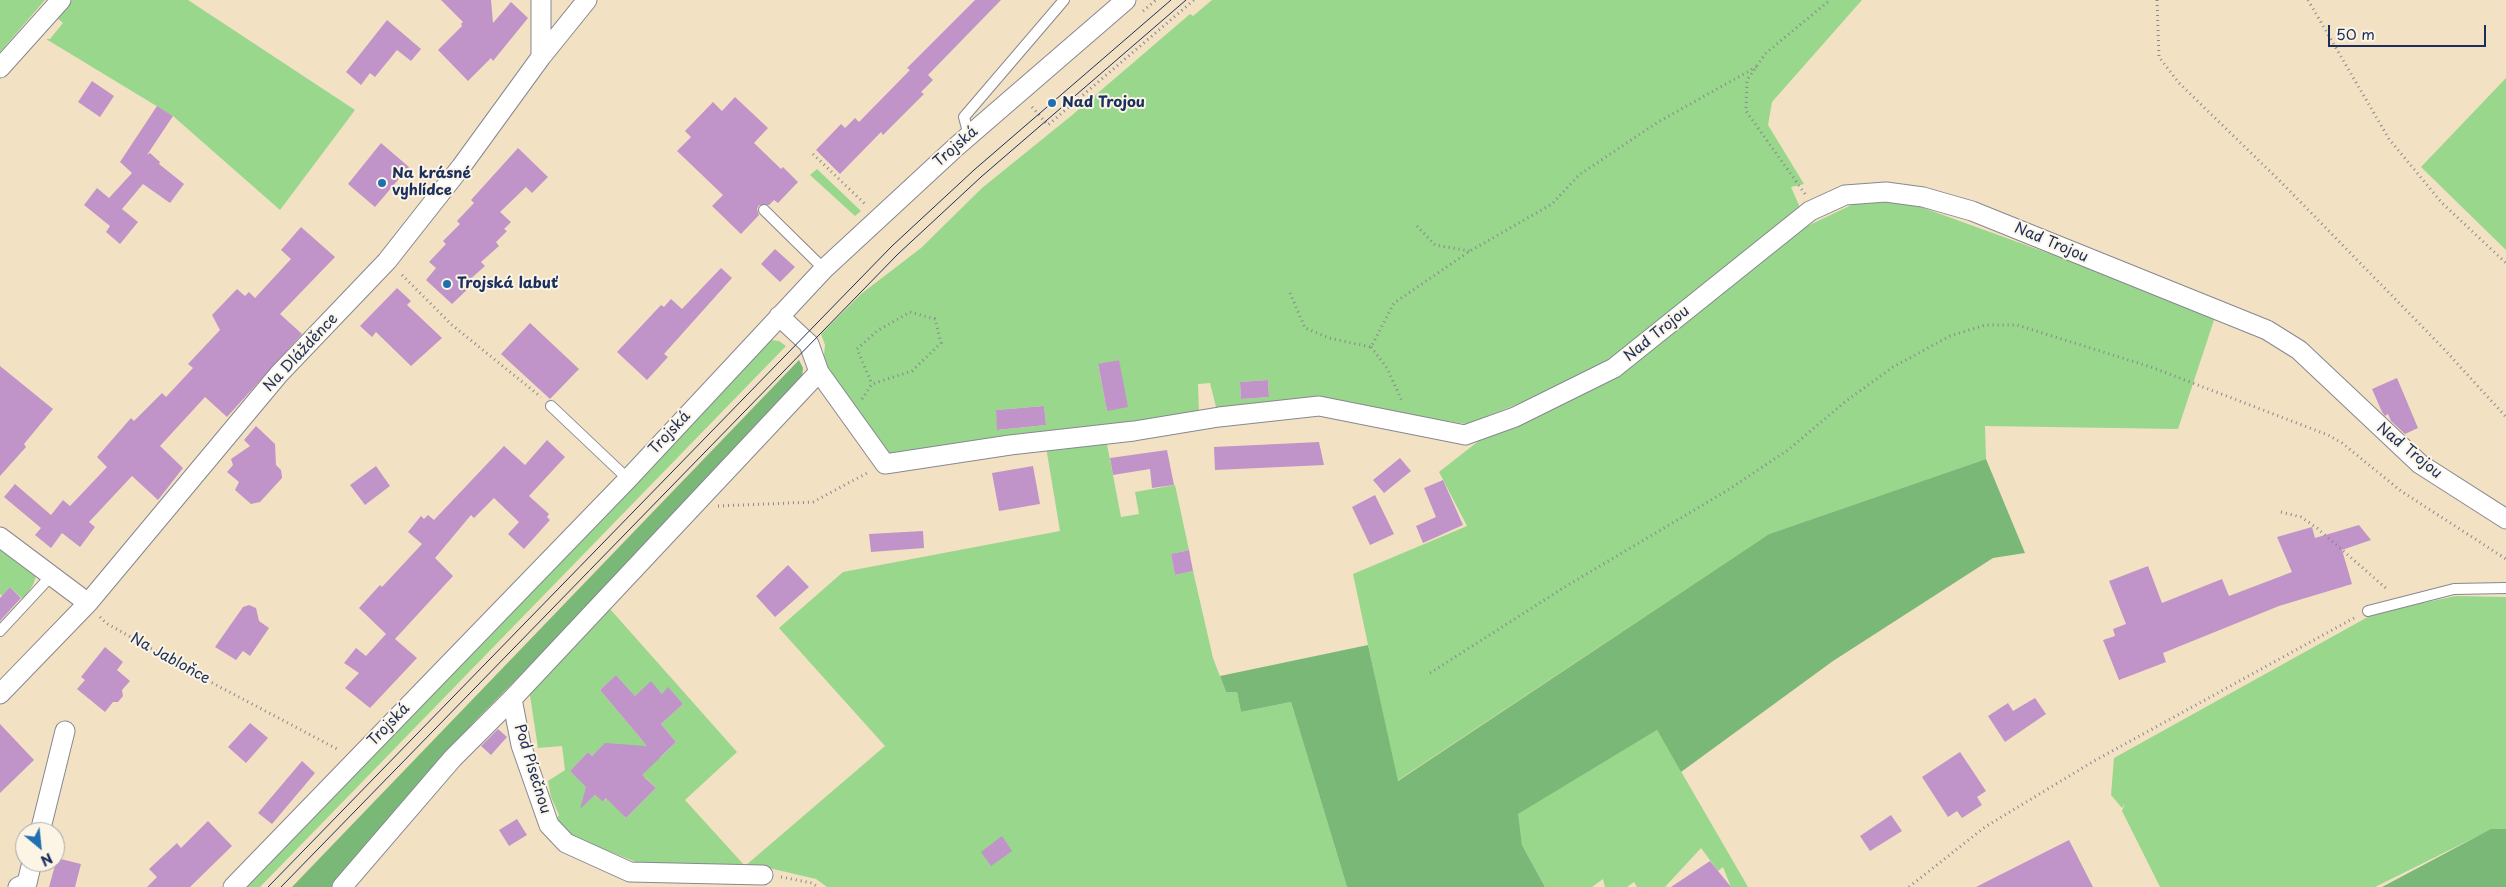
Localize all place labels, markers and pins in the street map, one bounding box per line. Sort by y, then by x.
place label: Nad Trojou [1062,94,1145,112]
marker: Nad Trojou [1046,97,1058,109]
place label: Na krásné vyhlídce [392,165,471,200]
marker: Na krásné vyhlídce [376,177,388,189]
place label: Trojská labuť [457,275,558,293]
marker: Trojská labuť [441,278,453,290]

